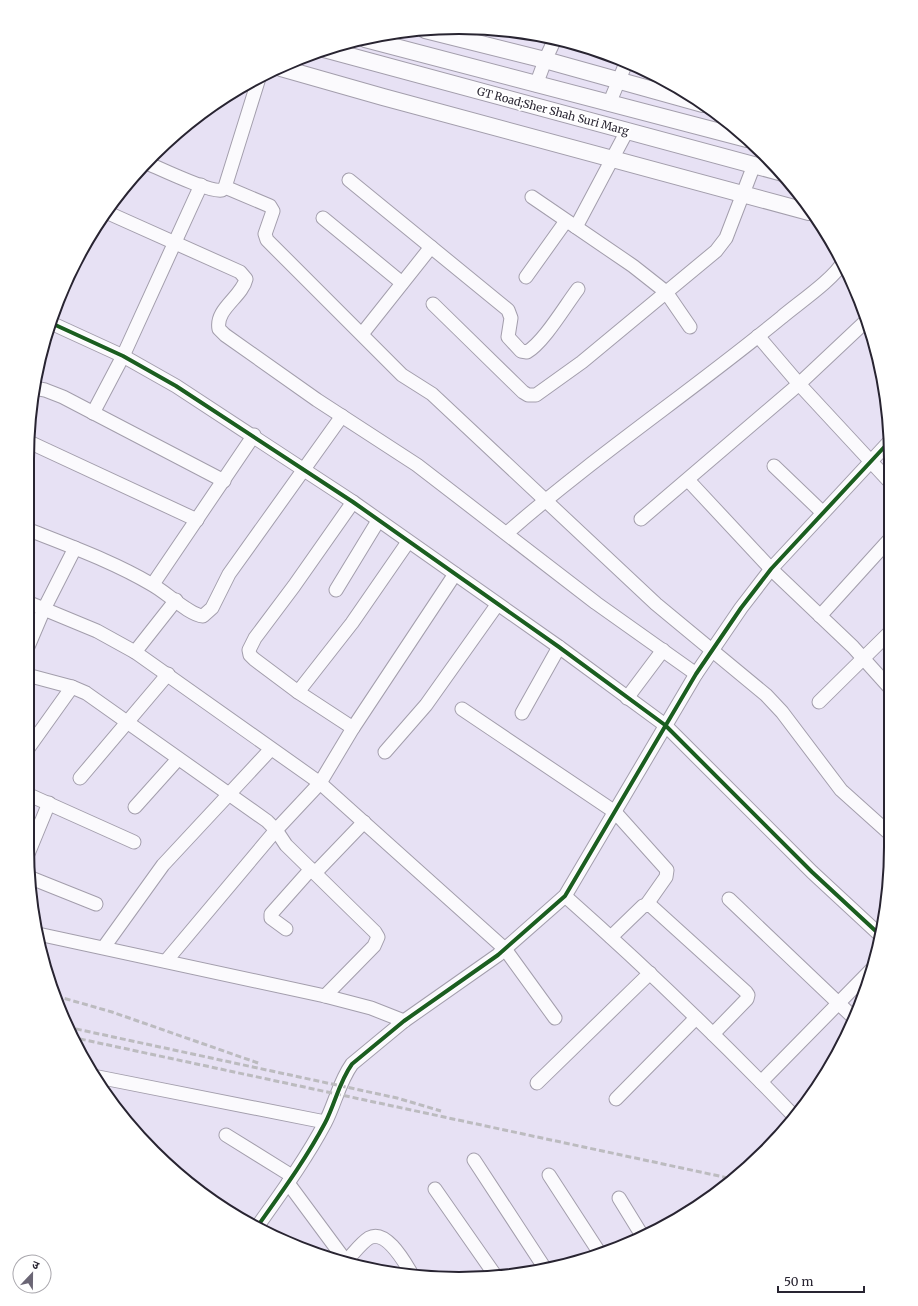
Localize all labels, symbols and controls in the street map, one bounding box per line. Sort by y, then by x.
street label: GT Road;Sher Shah Suri Marg [476,84,631,138]
north arrow [12,1254,52,1294]
text: उ [30,1257,42,1273]
scale bar [778,1268,864,1294]
text: 50 m [784,1274,813,1289]

